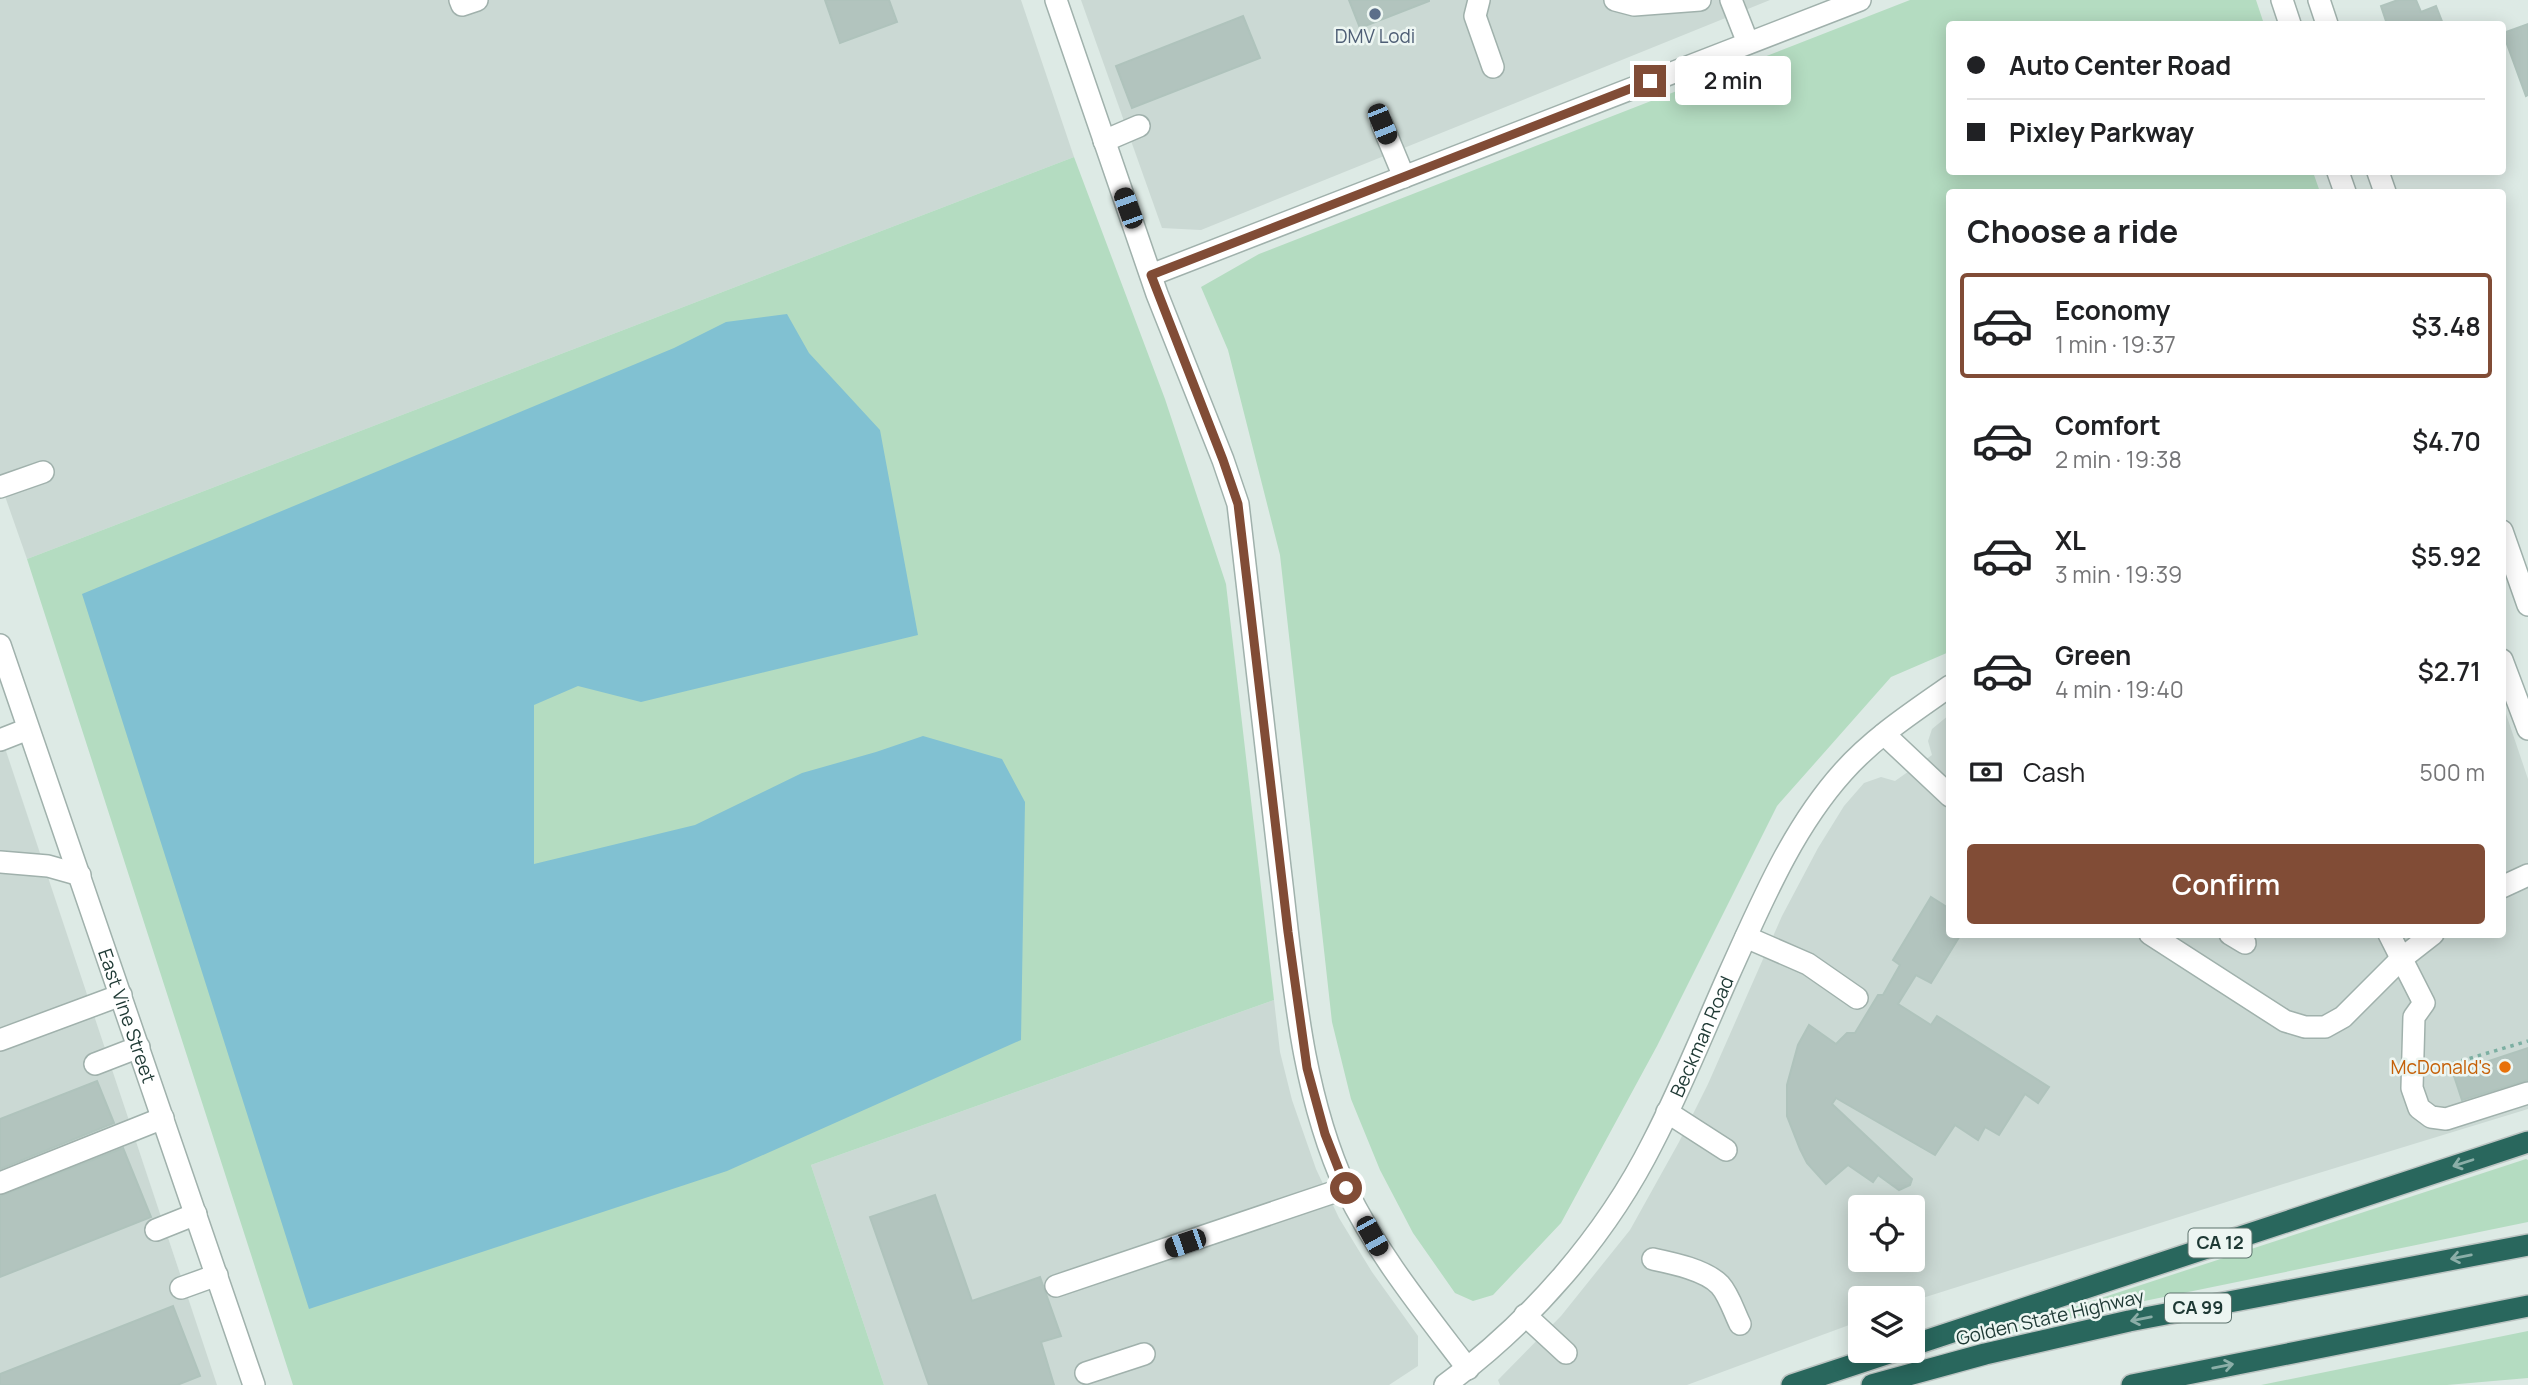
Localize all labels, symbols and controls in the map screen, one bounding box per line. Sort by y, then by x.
marker: DMV Lodi [1367,6,1383,22]
place label: DMV Lodi [1335,23,1415,49]
text: Auto Center Road [2009,47,2231,83]
callout: 2 min [1674,56,1790,106]
text: 2 min [1704,64,1762,96]
route end [1634,65,1666,97]
car [1365,101,1400,147]
text: Pixley Parkway [2009,114,2194,150]
car [1111,185,1146,231]
text: Choose a ride [1967,209,2178,253]
text: Economy [2055,292,2170,328]
icon: car [1971,294,2034,357]
text: $3.48 [2411,308,2481,344]
text: 1 min · 19:37 [2055,328,2176,360]
text: Comfort [2055,407,2161,443]
icon: car [1971,409,2034,472]
text: $4.70 [2412,423,2481,459]
text: 2 min · 19:38 [2055,443,2182,475]
text: XL [2055,522,2086,558]
icon: car [1971,524,2034,587]
text: $5.92 [2411,538,2481,574]
text: 3 min · 19:39 [2055,558,2182,590]
text: Green [2055,637,2131,673]
icon: car [1971,639,2034,702]
text: $2.71 [2418,653,2481,689]
text: 4 min · 19:40 [2055,673,2184,705]
icon: cash [1967,753,2005,791]
text: Cash [2023,754,2085,790]
text: 500 m [2420,756,2485,788]
button: Confirm [1967,844,2485,924]
street label: East Vine Street [92,945,162,1086]
street label: Beckman Road [1664,972,1740,1101]
place label: McDonald's [2390,1054,2491,1080]
marker: McDonald's [2497,1059,2513,1075]
one-way arrow [2453,1158,2475,1170]
route start [1330,1172,1362,1204]
map controls [1848,1195,1925,1363]
button: locate [1848,1195,1925,1272]
car [1353,1213,1392,1259]
car [1162,1226,1209,1260]
road number: CA 12 [2188,1228,2252,1258]
one-way arrow [2450,1251,2473,1265]
street label: Golden State Highway [1953,1283,2147,1351]
button: layers [1848,1286,1925,1363]
road number: CA 99 [2165,1294,2231,1322]
one-way arrow [2130,1312,2153,1326]
one-way arrow [2211,1358,2233,1372]

